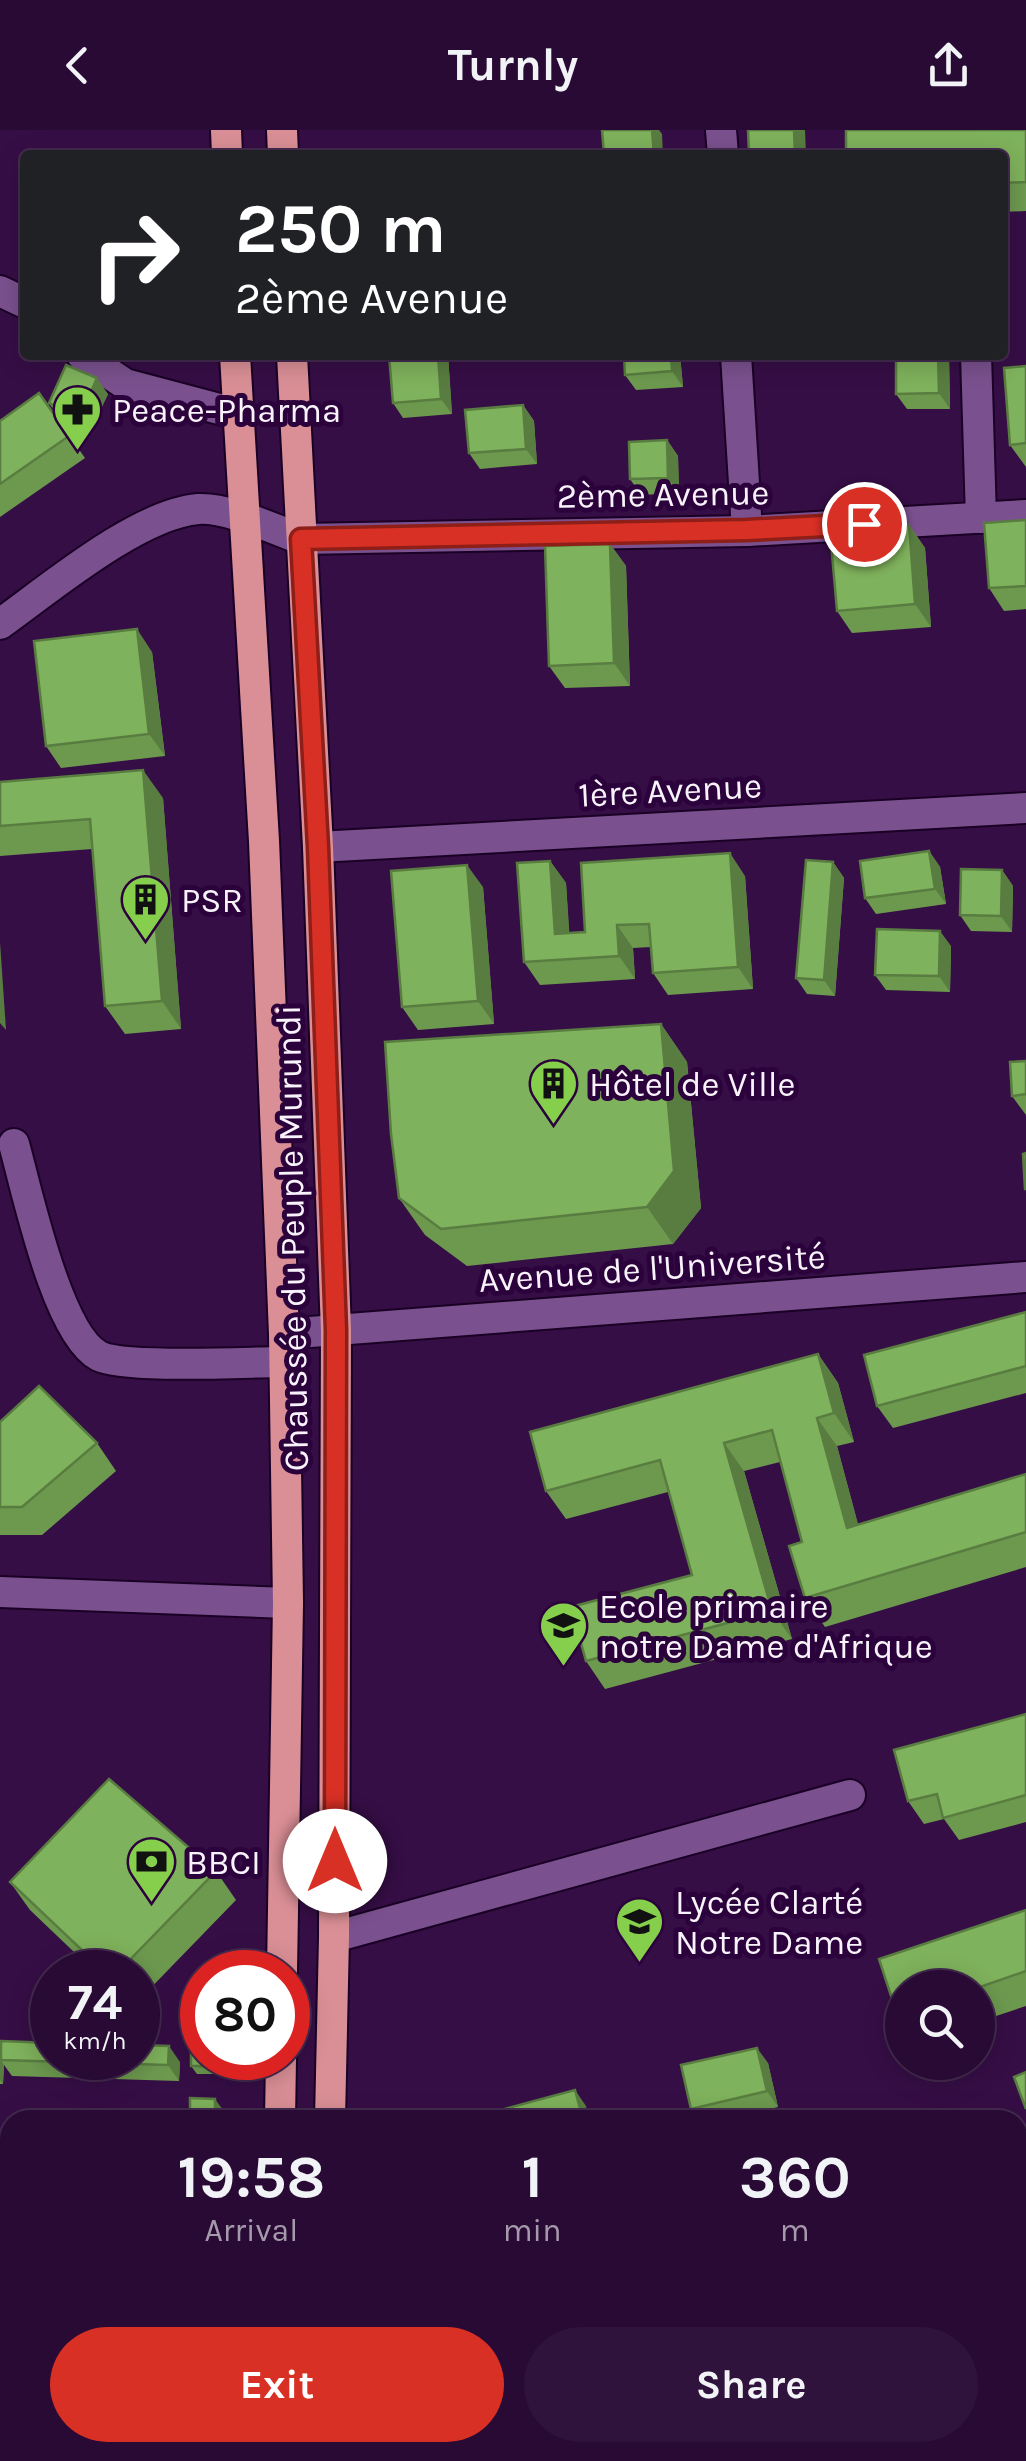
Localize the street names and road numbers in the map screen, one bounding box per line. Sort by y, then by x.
street label: 2ème Avenue [556,472,770,517]
street label: 1ère Avenue [577,765,763,816]
street label: Chaussée du Peuple Murundi [268,1004,317,1472]
street label: Avenue de l'Université [477,1236,827,1301]

